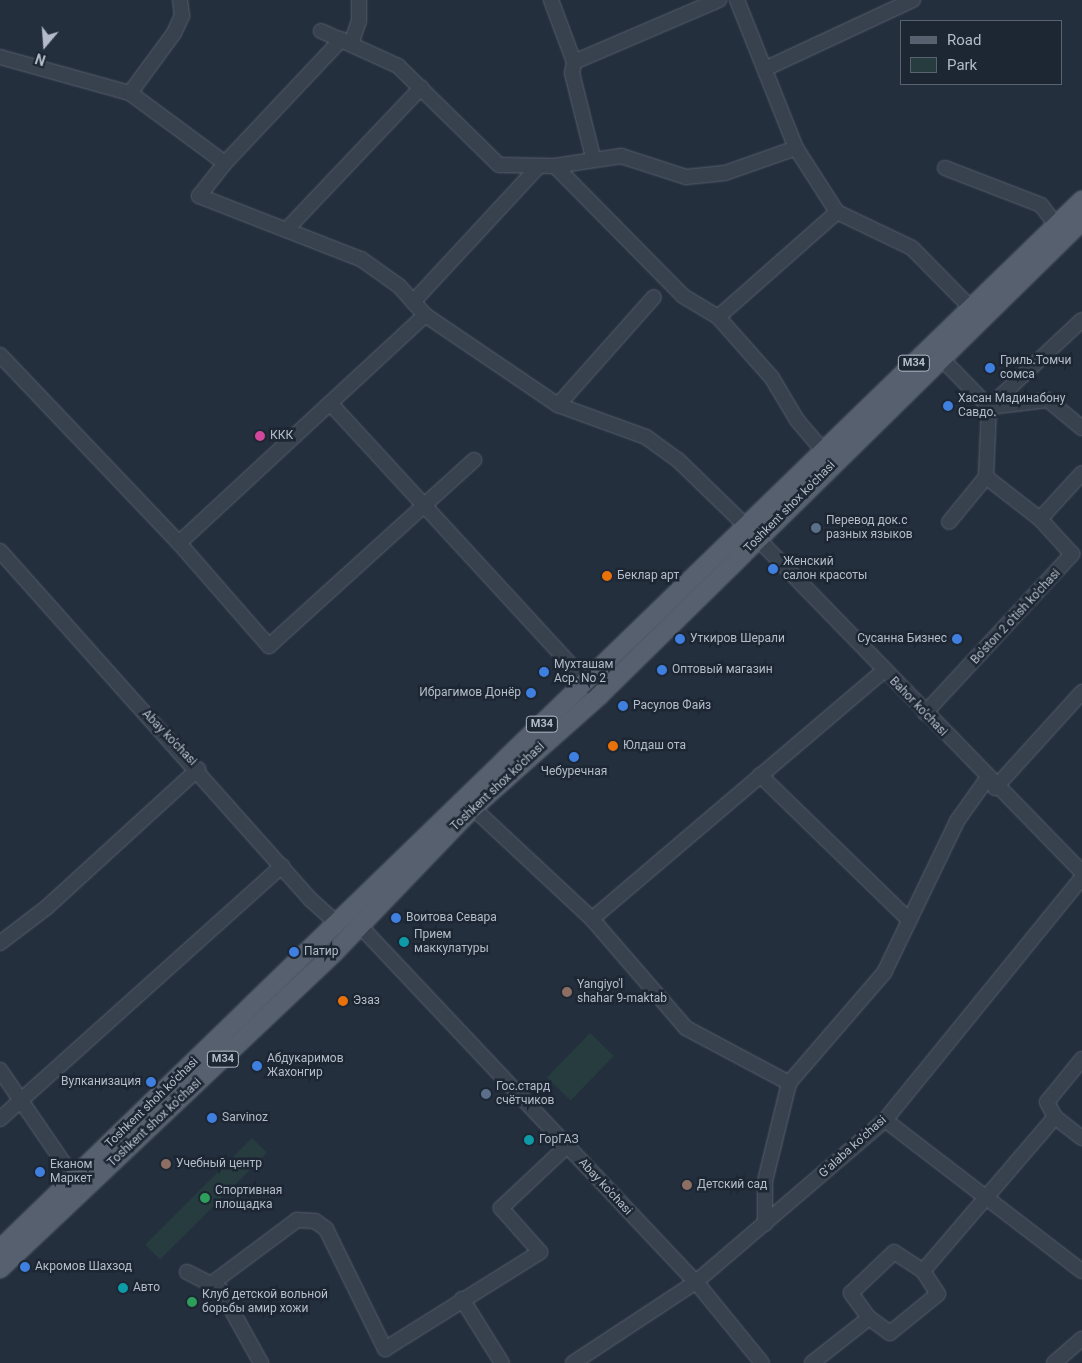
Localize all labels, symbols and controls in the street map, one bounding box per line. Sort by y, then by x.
north arrow [20,20,70,70]
legend [900,20,1062,85]
text: Road [947,31,981,49]
text: N [33,50,48,68]
text: Park [947,56,977,74]
road number: M34 [898,354,930,372]
place label: Гриль.Томчи сомса [1000,354,1072,382]
marker: Гриль.Томчи сомса [984,362,996,374]
place label: Хасан Мадинабону Савдо. [958,392,1065,420]
marker: Хасан Мадинабону Савдо. [942,400,954,412]
place label: ККК [270,429,293,443]
marker: ККК [254,430,266,442]
street label: Toshkent shox ko'chasi [741,458,839,556]
place label: Перевод док.с разных языков [826,514,913,542]
marker: Перевод док.с разных языков [810,522,822,534]
place label: Женский салон красоты [783,555,867,583]
marker: Женский салон красоты [767,563,779,575]
street label: Bo'ston 2 o'tish ko'chasi [968,567,1064,667]
place label: Беклар арт [617,569,679,583]
marker: Беклар арт [601,570,613,582]
place label: Уткиров Шерали [690,632,785,646]
place label: Сусанна Бизнес [857,632,947,646]
marker: Уткиров Шерали [674,633,686,645]
marker: Сусанна Бизнес [951,633,963,645]
place label: Мухташам Аср. No 2 [554,658,613,686]
place label: Оптовый магазин [672,663,773,677]
marker: Оптовый магазин [656,664,668,676]
marker: Мухташам Аср. No 2 [538,666,550,678]
street label: Bahor ko'chasi [886,674,950,740]
place label: Ибрагимов Донёр [419,686,521,700]
marker: Ибрагимов Донёр [525,687,537,699]
place label: Расулов Файз [633,699,711,713]
marker: Расулов Файз [617,700,629,712]
street label: Abay ko'chasi [139,707,199,769]
road number: M34 [526,716,558,732]
place label: Юлдаш ота [623,739,686,753]
street label: Toshkent shox ko'chasi [448,740,548,834]
marker: Юлдаш ота [607,740,619,752]
marker: Чебуречная [568,751,580,763]
place label: Чебуречная [541,765,607,779]
place label: Воитова Севара [406,911,497,925]
marker: Воитова Севара [390,912,402,924]
place label: Прием маккулатуры [414,928,489,956]
marker: Прием маккулатуры [398,936,410,948]
place label: Патир [304,945,338,959]
marker: Патир [288,946,300,958]
place label: Yangiyo'l shahar 9-maktab [577,978,667,1006]
marker: Yangiyo'l shahar 9-maktab [561,986,573,998]
place label: Эзаз [353,994,380,1008]
marker: Эзаз [337,995,349,1007]
road number: M34 [207,1050,239,1068]
place label: Абдукаримов Жахонгир [267,1052,344,1080]
street label: Toshkent shoh ko'chasi [102,1055,202,1151]
marker: Абдукаримов Жахонгир [251,1060,263,1072]
place label: Вулканизация [61,1075,141,1089]
street label: Toshkent shox ko'chasi [105,1076,205,1170]
marker: Вулканизация [145,1076,157,1088]
place label: Гос.стард счётчиков [496,1080,554,1108]
marker: Гос.стард счётчиков [480,1088,492,1100]
place label: Sarvinoz [222,1111,268,1125]
marker: Sarvinoz [206,1112,218,1124]
street label: G’alaba ko’chasi [816,1113,890,1181]
place label: ГорГАЗ [539,1133,579,1147]
marker: ГорГАЗ [523,1134,535,1146]
street label: Abay ko'chasi [575,1156,635,1218]
place label: Учебный центр [176,1157,262,1171]
place label: Еканом Маркет [50,1158,92,1186]
marker: Учебный центр [160,1158,172,1170]
marker: Еканом Маркет [34,1166,46,1178]
place label: Детский сад [697,1178,767,1192]
marker: Детский сад [681,1179,693,1191]
place label: Спортивная площадка [215,1184,282,1212]
marker: Спортивная площадка [199,1192,211,1204]
place label: Акромов Шахзод [35,1260,132,1274]
marker: Акромов Шахзод [19,1261,31,1273]
place label: Авто [133,1281,160,1295]
marker: Авто [117,1282,129,1294]
place label: Клуб детской вольной борьбы амир хожи [202,1288,328,1316]
marker: Клуб детской вольной борьбы амир хожи [186,1296,198,1308]

